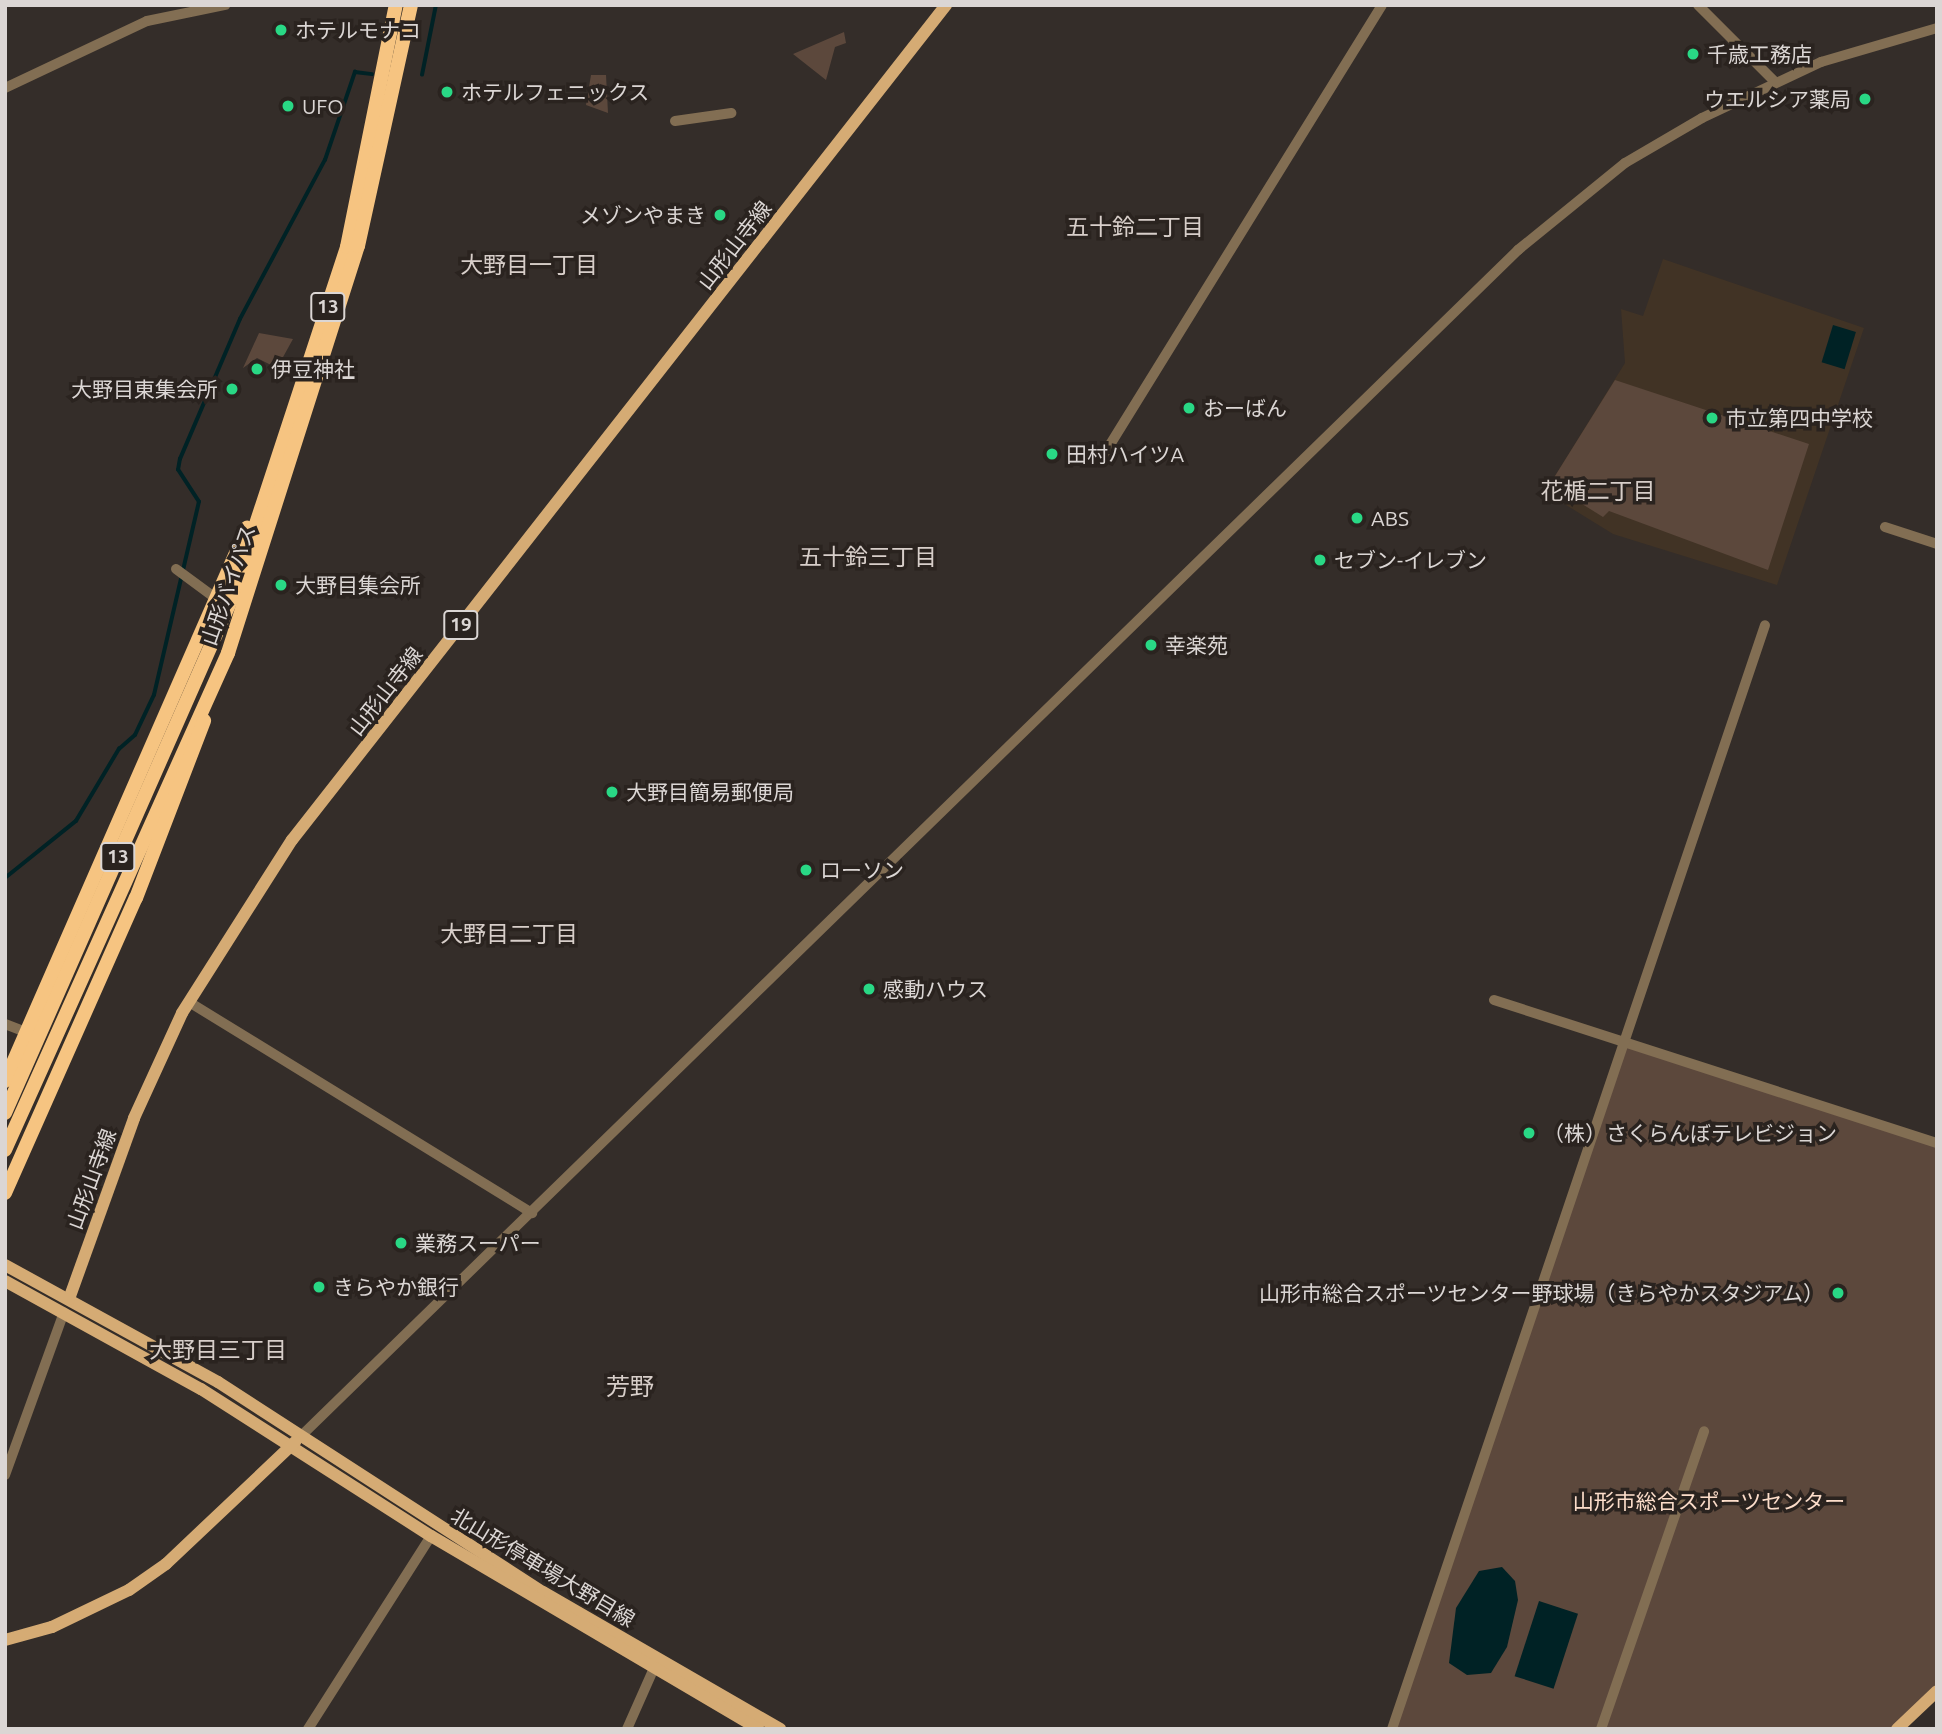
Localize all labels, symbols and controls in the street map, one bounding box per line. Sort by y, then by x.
place label: ホテルモナコ [295,17,421,43]
marker: ホテルモナコ [273,22,289,38]
place label: 千歳工務店 [1707,41,1812,67]
marker: 千歳工務店 [1685,46,1701,62]
place label: ホテルフェニックス [461,79,650,105]
marker: ホテルフェニックス [439,84,455,100]
place label: ウエルシア薬局 [1704,86,1851,112]
marker: ウエルシア薬局 [1857,91,1873,107]
place label: UFO [302,93,344,119]
marker: UFO [280,98,296,114]
street label: 山形山寺線 [692,196,776,294]
place label: メゾンやまき [580,202,706,228]
marker: メゾンやまき [712,207,728,223]
district label: 五十鈴二丁目 [1066,213,1204,241]
district label: 大野目一丁目 [460,251,598,279]
road number: 13 [309,292,347,322]
place label: 伊豆神社 [271,356,355,382]
marker: 伊豆神社 [249,361,265,377]
place label: 大野目東集会所 [71,376,218,402]
marker: 大野目東集会所 [224,381,240,397]
place label: おーばん [1203,395,1287,421]
marker: おーばん [1181,400,1197,416]
place label: 市立第四中学校 [1726,405,1873,431]
marker: 市立第四中学校 [1704,410,1720,426]
place label: 田村ハイツA [1066,441,1185,467]
marker: 田村ハイツA [1044,446,1060,462]
district label: 花楯二丁目 [1541,477,1655,505]
place label: ABS [1371,505,1409,531]
marker: ABS [1349,510,1365,526]
street label: 山形バイパス [196,521,260,649]
district label: 五十鈴三丁目 [799,543,937,571]
place label: セブン-イレブン [1334,547,1487,573]
marker: セブン-イレブン [1312,552,1328,568]
place label: 大野目集会所 [295,572,421,598]
marker: 大野目集会所 [273,577,289,593]
road number: 19 [442,610,480,640]
place label: 幸楽苑 [1165,632,1228,658]
marker: 幸楽苑 [1143,637,1159,653]
street label: 山形山寺線 [343,642,427,740]
place label: 大野目簡易郵便局 [626,779,794,805]
marker: 大野目簡易郵便局 [604,784,620,800]
road number: 13 [99,842,137,872]
place label: ローソン [820,857,904,883]
marker: ローソン [798,862,814,878]
district label: 大野目二丁目 [440,920,578,948]
place label: 感動ハウス [883,976,988,1002]
marker: 感動ハウス [861,981,877,997]
place label: （株）さくらんぼテレビジョン [1543,1120,1837,1146]
street label: 山形山寺線 [61,1125,121,1233]
marker: （株）さくらんぼテレビジョン [1521,1125,1537,1141]
place label: 業務スーパー [415,1230,541,1256]
marker: 業務スーパー [393,1235,409,1251]
place label: きらやか銀行 [333,1274,459,1300]
marker: きらやか銀行 [311,1279,327,1295]
place label: 山形市総合スポーツセンター野球場（きらやかスタジアム） [1257,1280,1824,1306]
marker: 山形市総合スポーツセンター野球場（きらやかスタジアム） [1830,1285,1846,1301]
district label: 大野目三丁目 [149,1336,287,1364]
district label: 芳野 [606,1373,654,1401]
park label: 山形市総合スポーツセンター [1573,1488,1845,1514]
street label: 北山形停車場大野目線 [447,1502,639,1632]

